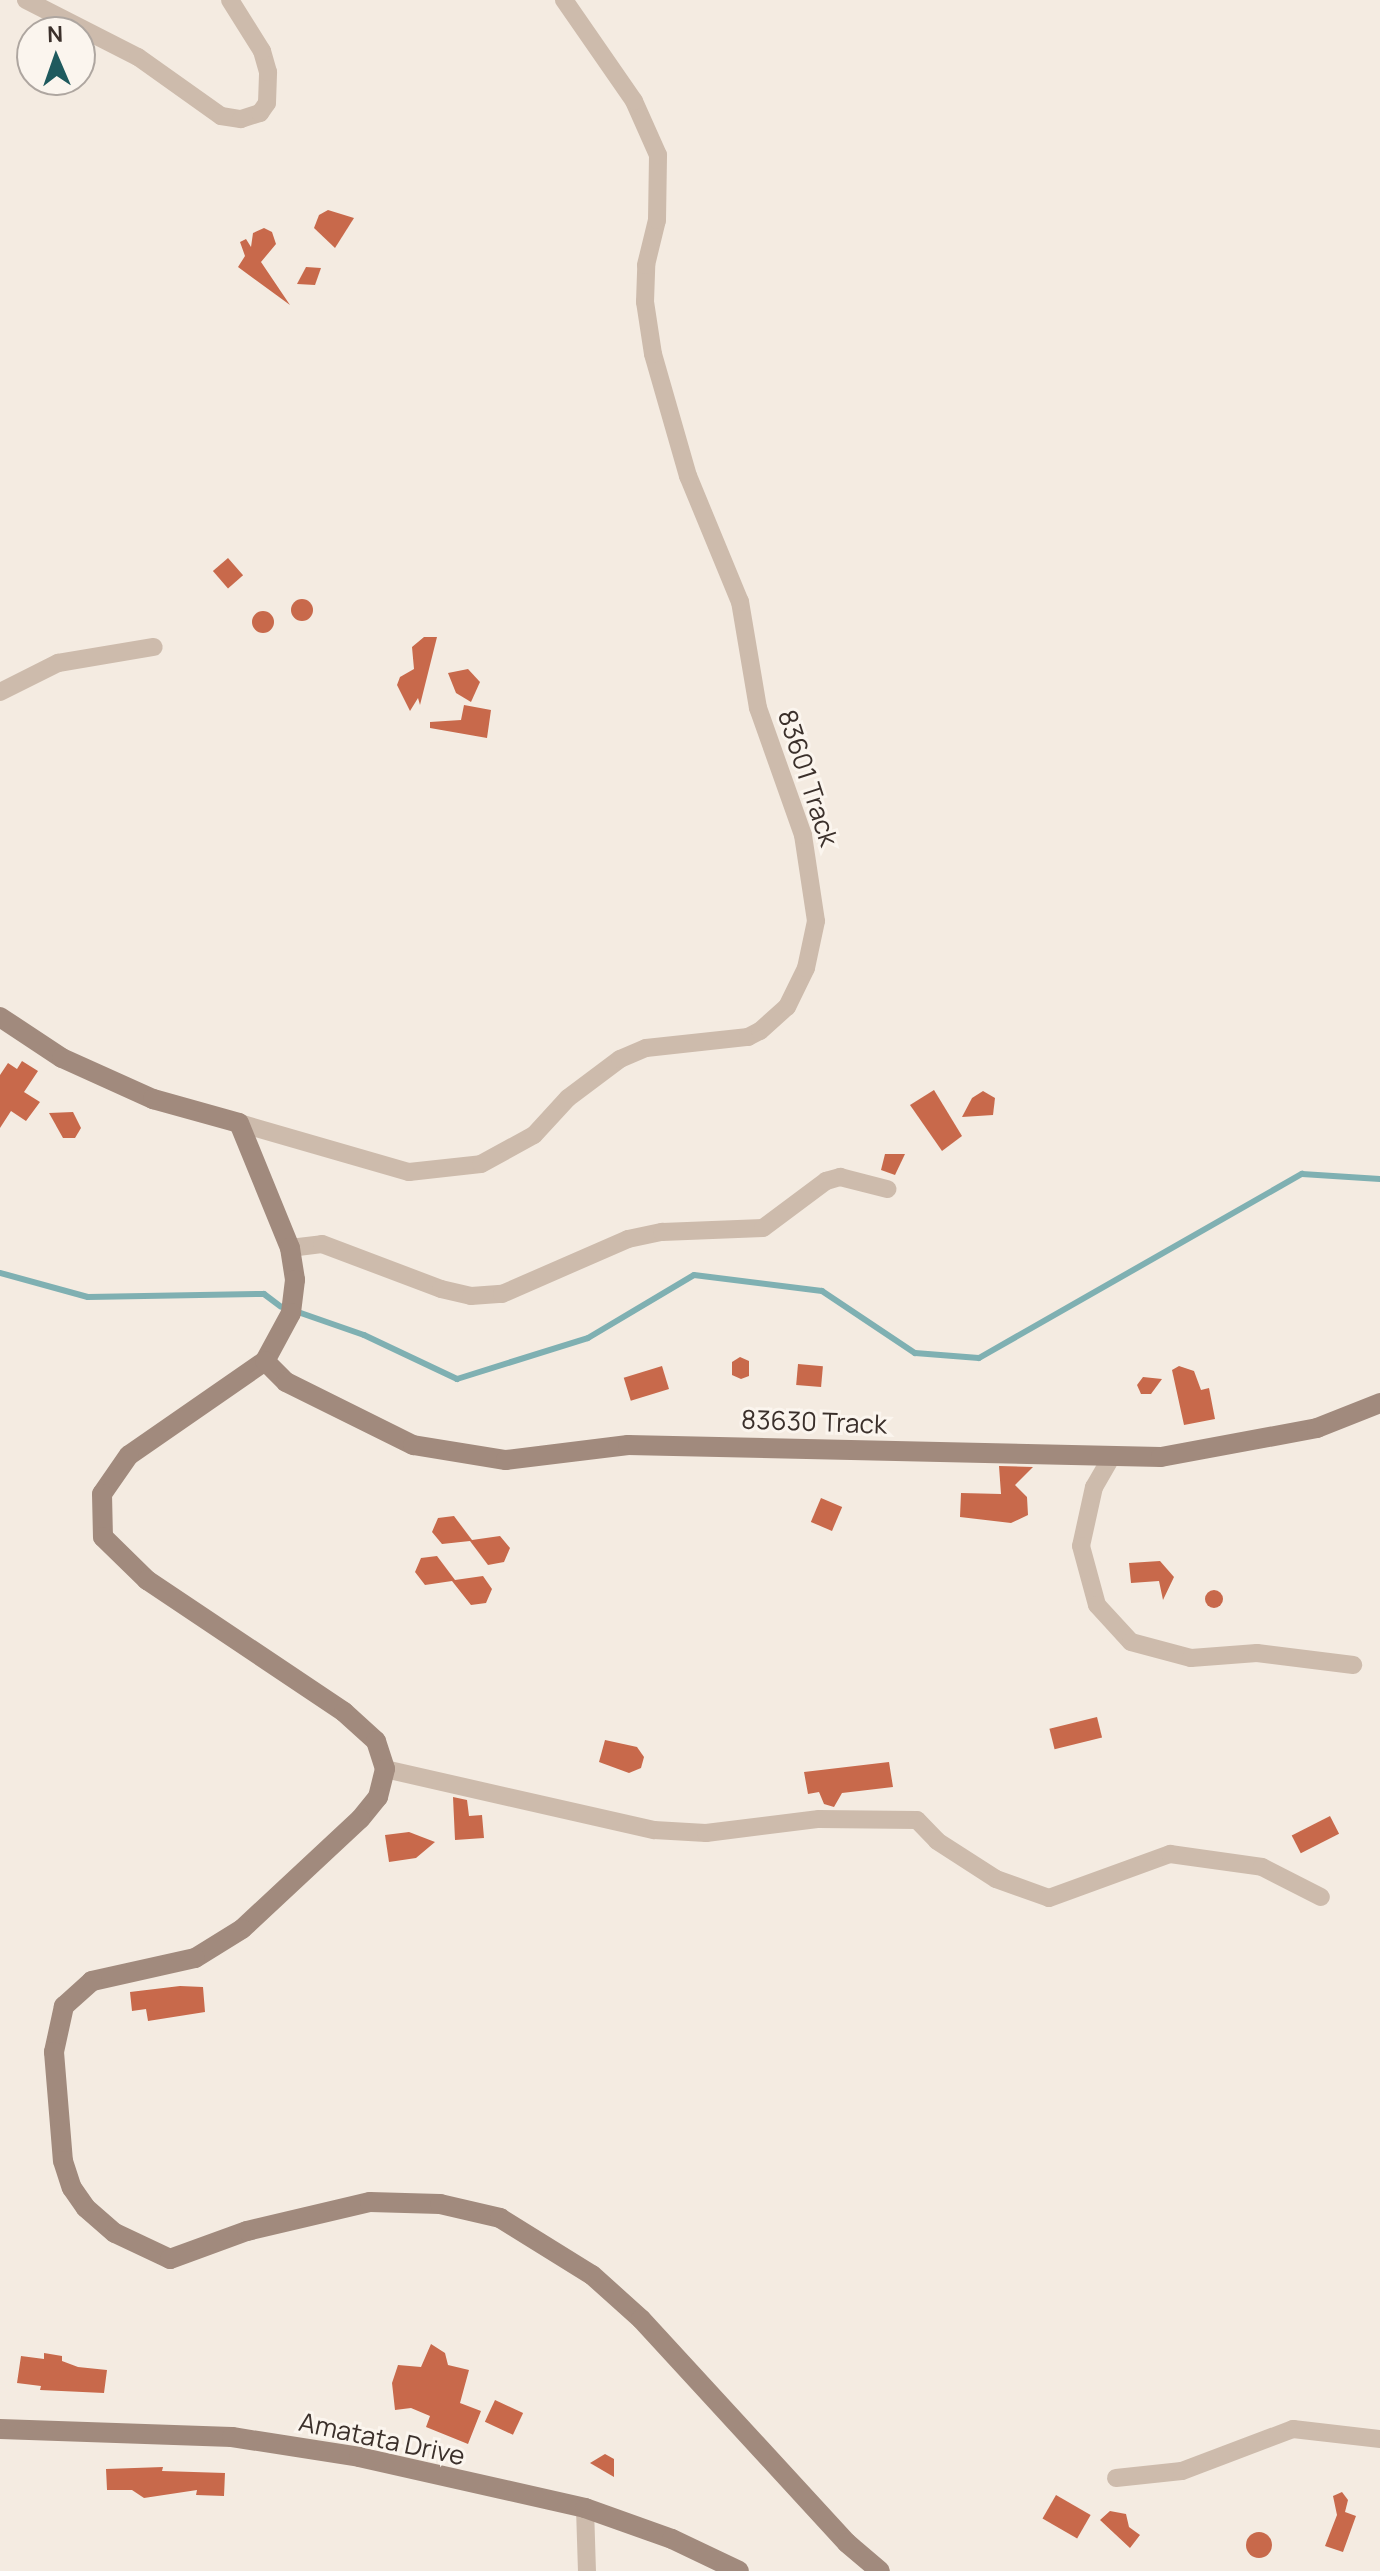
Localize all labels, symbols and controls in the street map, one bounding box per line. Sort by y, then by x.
north arrow [16,16,96,96]
text: N [47,19,64,49]
street label: 83601 Track [771,706,845,850]
street label: 83630 Track [741,1404,887,1440]
street label: Amatata Drive [296,2406,468,2472]

